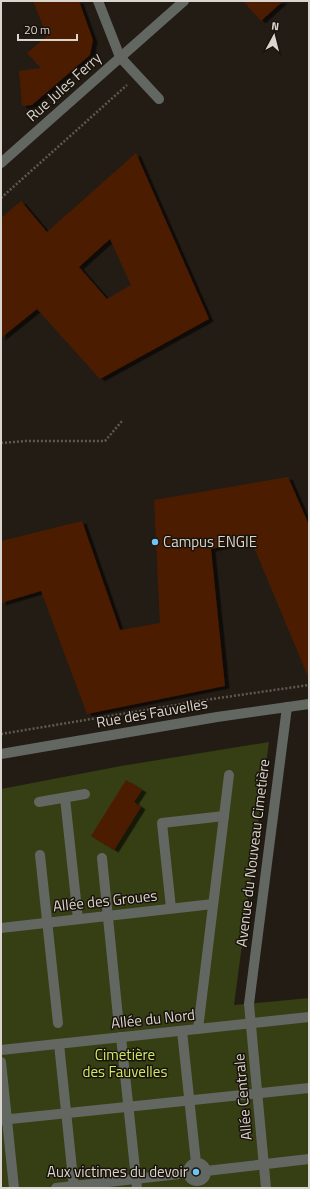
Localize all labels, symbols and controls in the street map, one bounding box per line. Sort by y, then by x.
scale bar [18,16,77,42]
north arrow [254,16,294,56]
text: N [270,18,280,34]
text: 20 m [24,20,50,39]
street label: Rue Jules Ferry [21,46,106,127]
place label: Campus ENGIE [163,530,257,553]
marker: Campus ENGIE [150,537,160,547]
street label: Rue des Fauvelles [94,691,209,734]
street label: Avenue du Nouveau Cimetière [230,758,275,948]
street label: Allée des Groues [52,884,158,917]
street label: Allée du Nord [110,1003,196,1034]
park label: Cimetière des Fauvelles [83,1043,167,1083]
street label: Allée Centrale [227,1053,258,1141]
place label: Aux victimes du devoir [47,1160,188,1183]
marker: Aux victimes du devoir [191,1167,201,1177]

